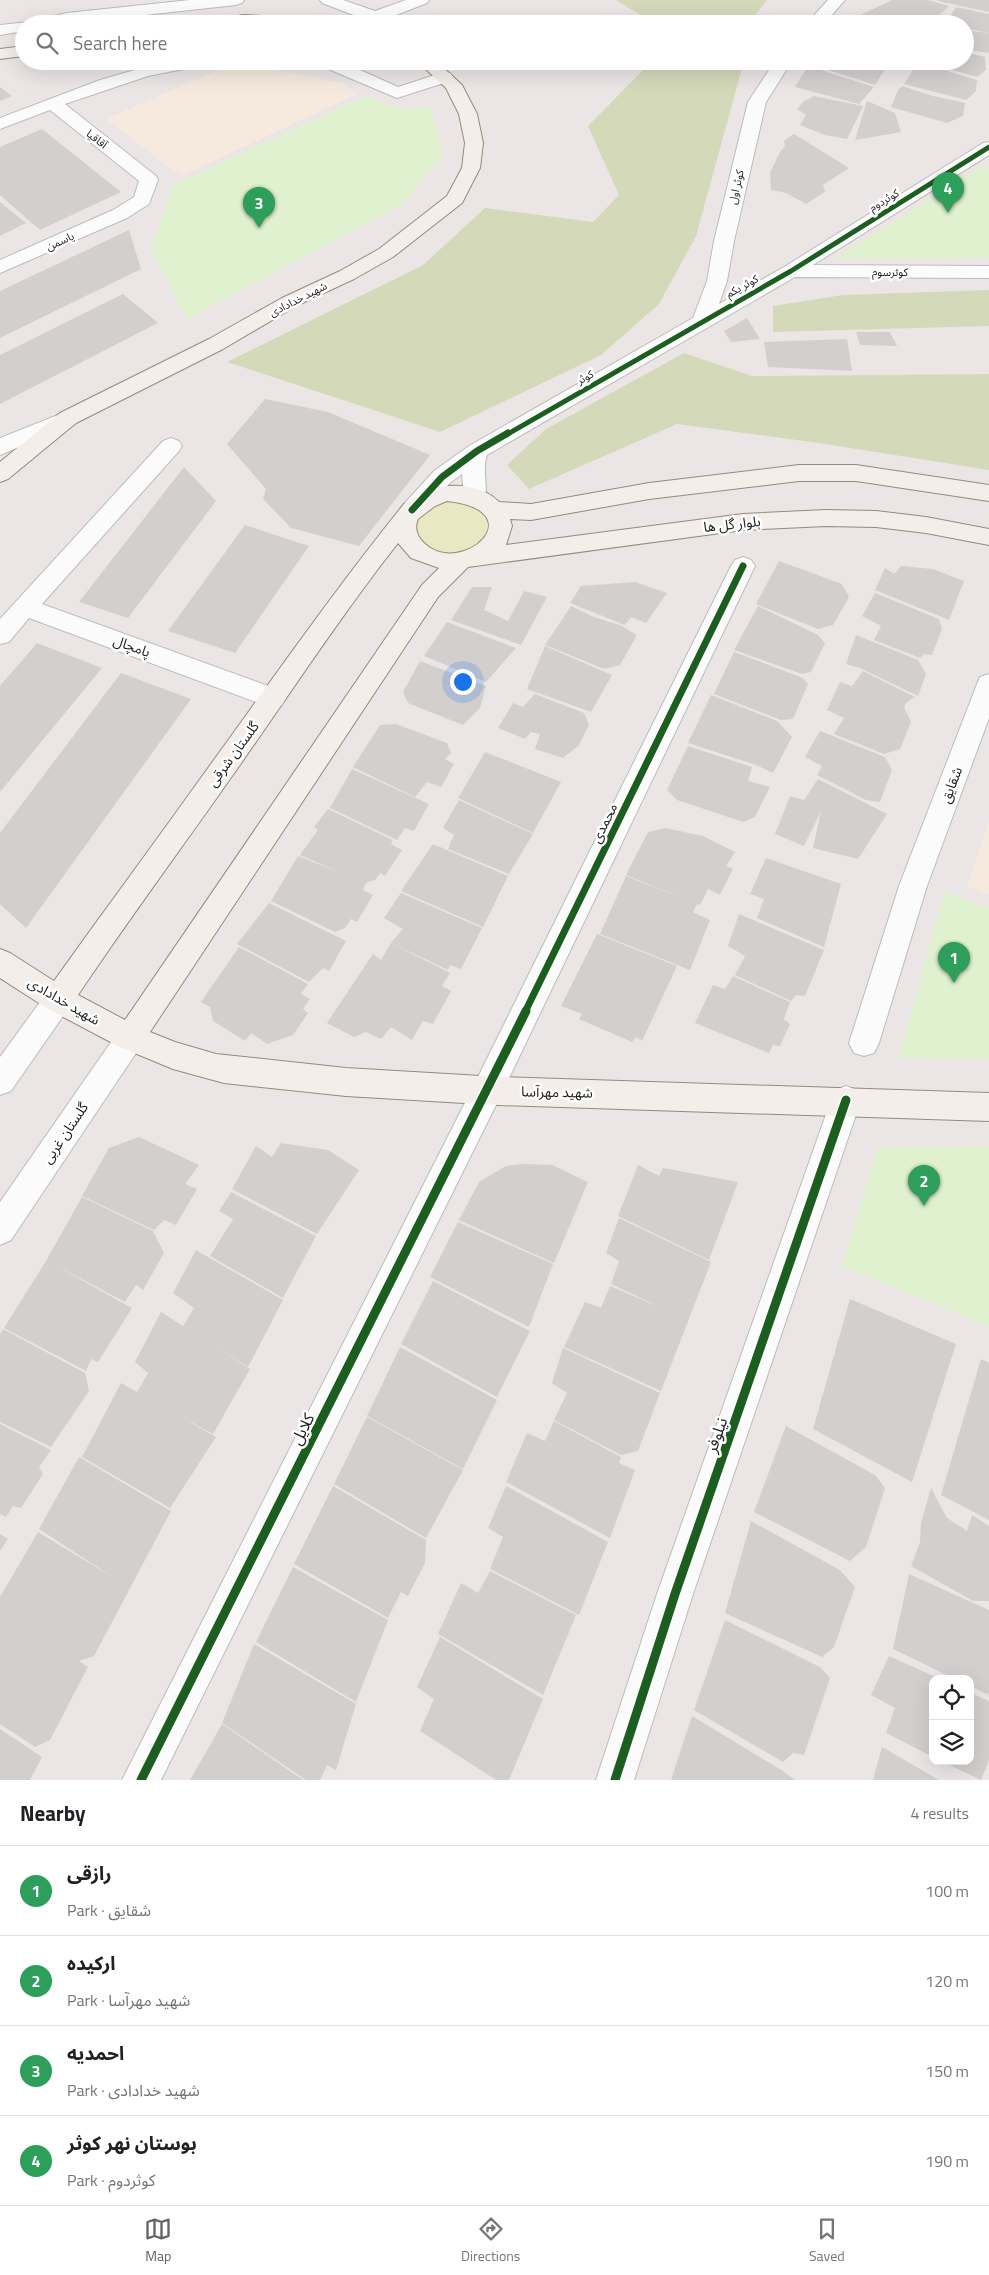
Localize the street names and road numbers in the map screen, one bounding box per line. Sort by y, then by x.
street label: آقاقیا [83,126,112,153]
street label: کوثر اول [724,168,748,206]
street label: کوثردوم [866,185,902,215]
street label: یاسمن [43,228,77,254]
street label: کوثرسوم [872,264,909,280]
street label: کوثر یکم [723,270,762,302]
street label: شهید خدادادی [266,277,330,320]
street label: کوثر [573,365,597,389]
street label: بلوار گل ها [702,510,762,537]
street label: پامچال [111,629,154,662]
street label: گلستان شرقی [202,716,264,791]
street label: شقایق [934,764,967,806]
street label: محمدی [585,799,622,846]
street label: شهید خدادادی [24,971,104,1030]
street label: شهید مهرآسا [521,1080,593,1103]
street label: گلستان غربی [36,1098,93,1168]
street label: کلایل [284,1409,320,1449]
street label: نیلوفر [698,1414,733,1457]

